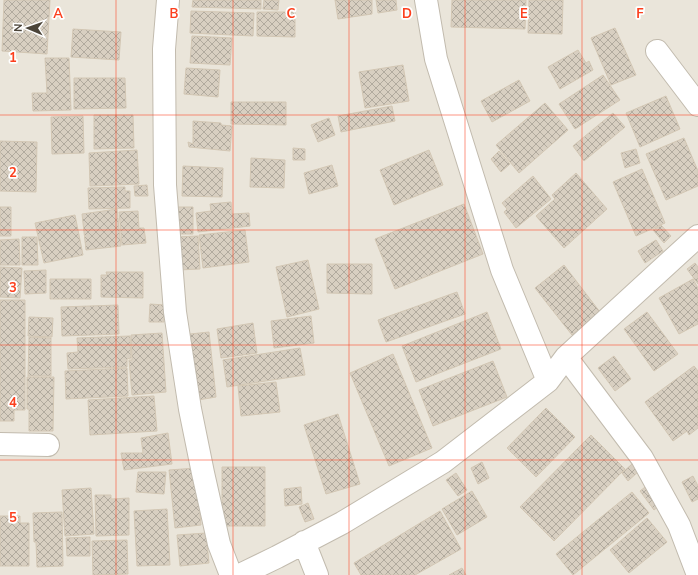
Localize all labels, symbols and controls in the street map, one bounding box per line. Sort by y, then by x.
text: A [53,5,63,23]
text: B [170,5,179,23]
text: C [287,5,296,23]
text: D [402,5,412,23]
text: E [520,5,528,23]
text: F [636,5,644,23]
north arrow [8,8,48,48]
text: N [11,23,26,32]
text: 1 [9,49,17,67]
text: 2 [9,164,17,182]
text: 3 [9,279,17,297]
text: 4 [9,394,17,412]
text: 5 [9,509,17,527]

